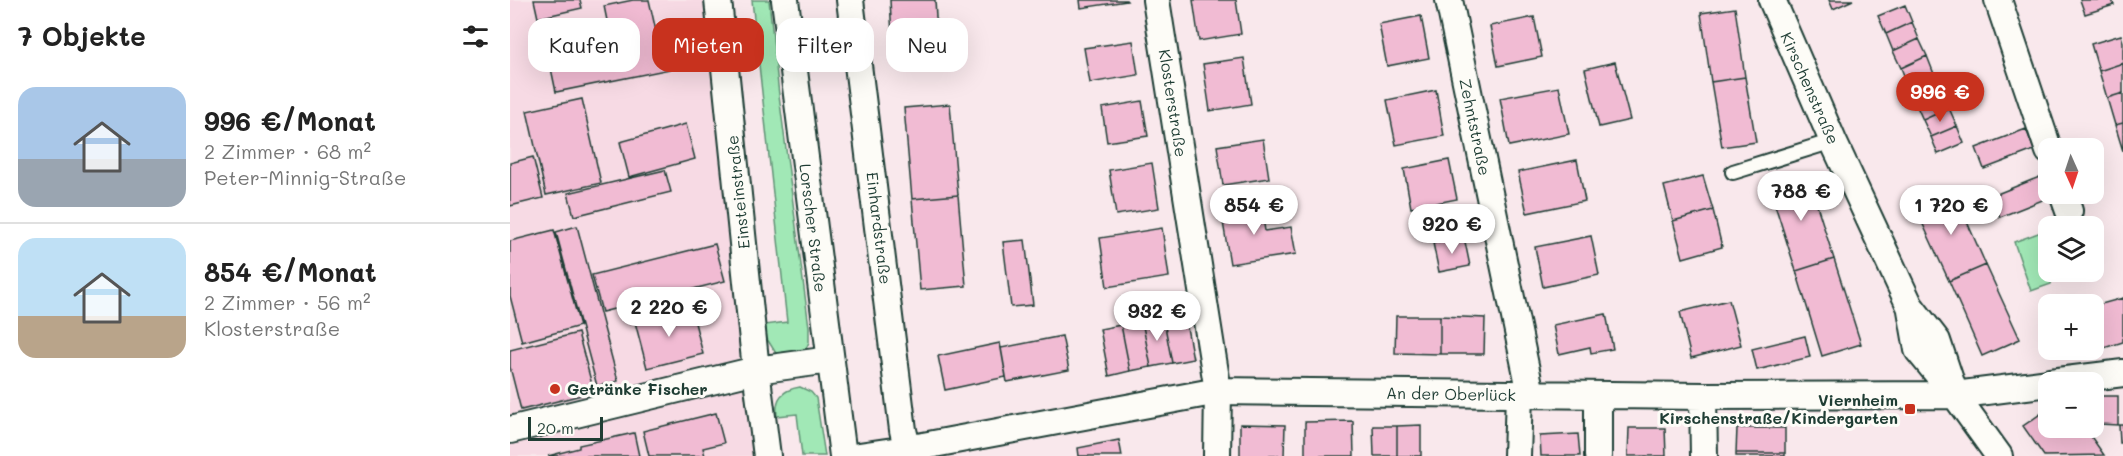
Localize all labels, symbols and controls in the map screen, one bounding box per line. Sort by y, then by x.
chip: Kaufen [528,18,640,72]
chip: Mieten [652,18,764,72]
chip: Filter [776,18,874,72]
chip: Neu [886,18,968,72]
text: 7 Objekte [18,19,146,53]
icon: filters [459,20,492,53]
street label: Kirschenstraße [1776,28,1845,147]
street label: Klosterstraße [1155,48,1192,158]
pin: 996 € [1898,72,1982,123]
street label: Zehntstraße [1455,77,1496,177]
text: 996 € [1910,78,1970,104]
text: 996 €/Monat [204,104,376,138]
icon: home [66,111,138,183]
street label: Einsteinstraße [721,134,754,250]
text: 2 Zimmer · 68 m² [204,138,371,164]
north arrow [2038,138,2104,204]
map controls [2038,138,2104,438]
street label: Lorscher Straße [795,162,832,293]
text: Peter-Minnig-Straße [204,164,406,190]
street label: Einhardstraße [862,171,897,285]
pin: 788 € [1759,171,1843,222]
text: 788 € [1771,177,1831,203]
pin: 854 € [1212,185,1296,236]
pin: 1 720 € [1896,185,2006,236]
text: 854 € [1224,191,1284,217]
text: 1 720 € [1914,191,1988,217]
pin: 920 € [1410,204,1494,255]
text: 920 € [1422,210,1482,236]
button: layers [2038,216,2104,282]
text: 854 €/Monat [204,255,377,289]
icon: home [66,262,138,334]
pin: 2 220 € [614,287,724,338]
text: 2 Zimmer · 56 m² [204,289,371,315]
pin: 932 € [1115,291,1199,342]
text: 2 220 € [630,293,708,319]
button: + [2038,294,2104,360]
text: 932 € [1128,297,1186,323]
text: Klosterstraße [204,315,340,341]
button: − [2038,372,2104,438]
place label: Getränke Fischer [567,378,708,399]
marker: Getränke Fischer [548,382,562,396]
street label: An der Oberlück [1386,382,1516,405]
place label: Viernheim Kirschenstraße/Kindergarten [1659,389,1898,428]
marker: Viernheim Kirschenstraße/Kindergarten [1903,402,1917,416]
scale bar [528,414,603,442]
text: 20 m [537,417,574,438]

